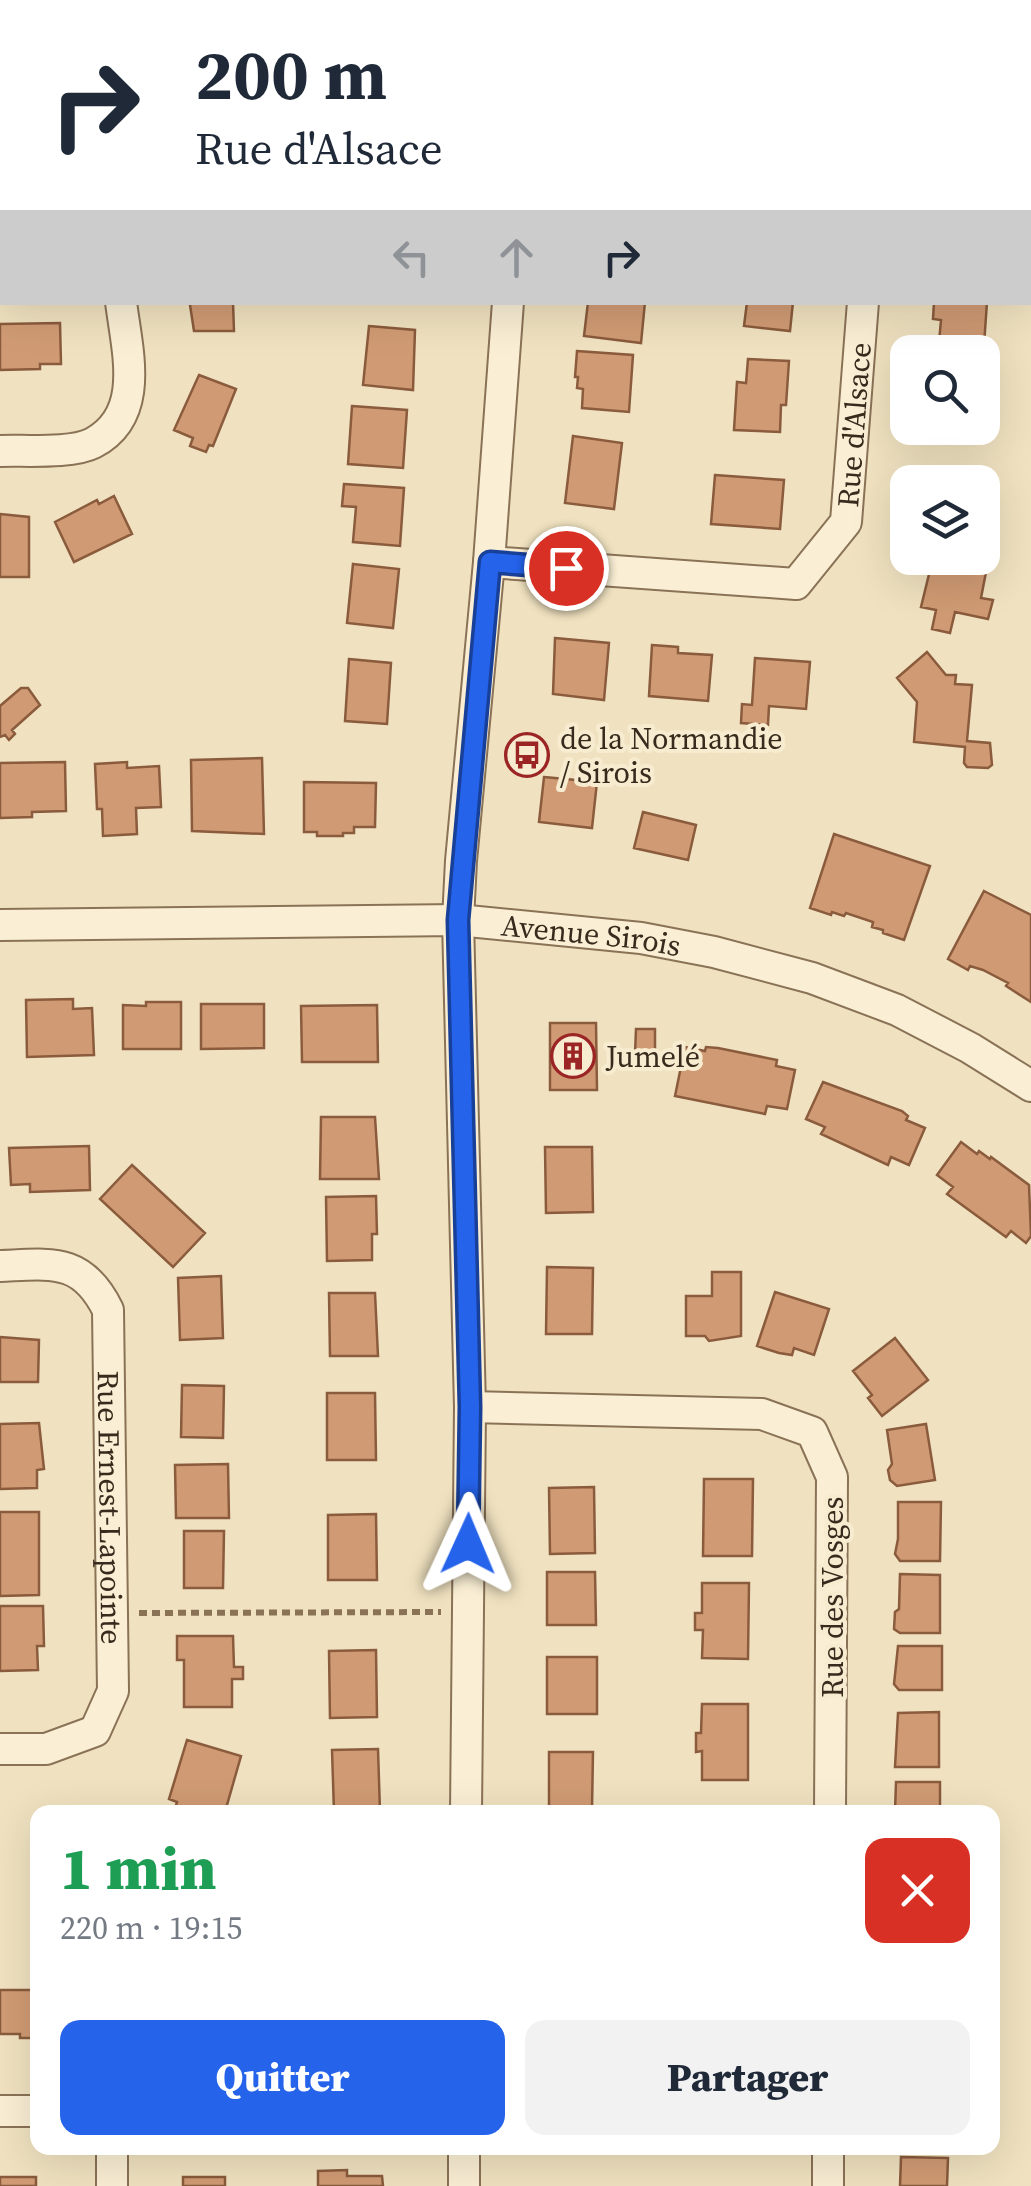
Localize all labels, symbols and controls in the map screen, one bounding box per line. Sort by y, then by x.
text: 200 m [195,26,387,122]
icon: right [30,40,160,170]
text: Rue d'Alsace [195,117,443,179]
icon: left [384,230,439,285]
icon: ahead [489,230,544,285]
icon: right [594,230,649,285]
map controls [890,335,1000,575]
button: search [890,335,1000,445]
street label: Rue d'Alsace [827,341,880,509]
button: layers [890,465,1000,575]
pin [524,526,609,611]
icon: arrive [539,541,594,596]
place label: de la Normandie / Sirois [560,718,783,793]
bus stop icon: de la Normandie / Sirois [504,732,550,778]
street label: Avenue Sirois [499,904,685,966]
building icon: Jumelé [550,1033,596,1079]
place label: Jumelé [605,1036,700,1077]
street label: Rue Ernest-Lapointe [88,1370,133,1645]
position arrow [416,1492,520,1596]
street label: Rue des Vosges [812,1496,853,1698]
text: 1 min [60,1827,216,1909]
button: close [865,1838,970,1943]
text: 220 m · 19:15 [60,1906,242,1950]
button: Quitter [60,2020,505,2135]
button: Partager [525,2020,970,2135]

